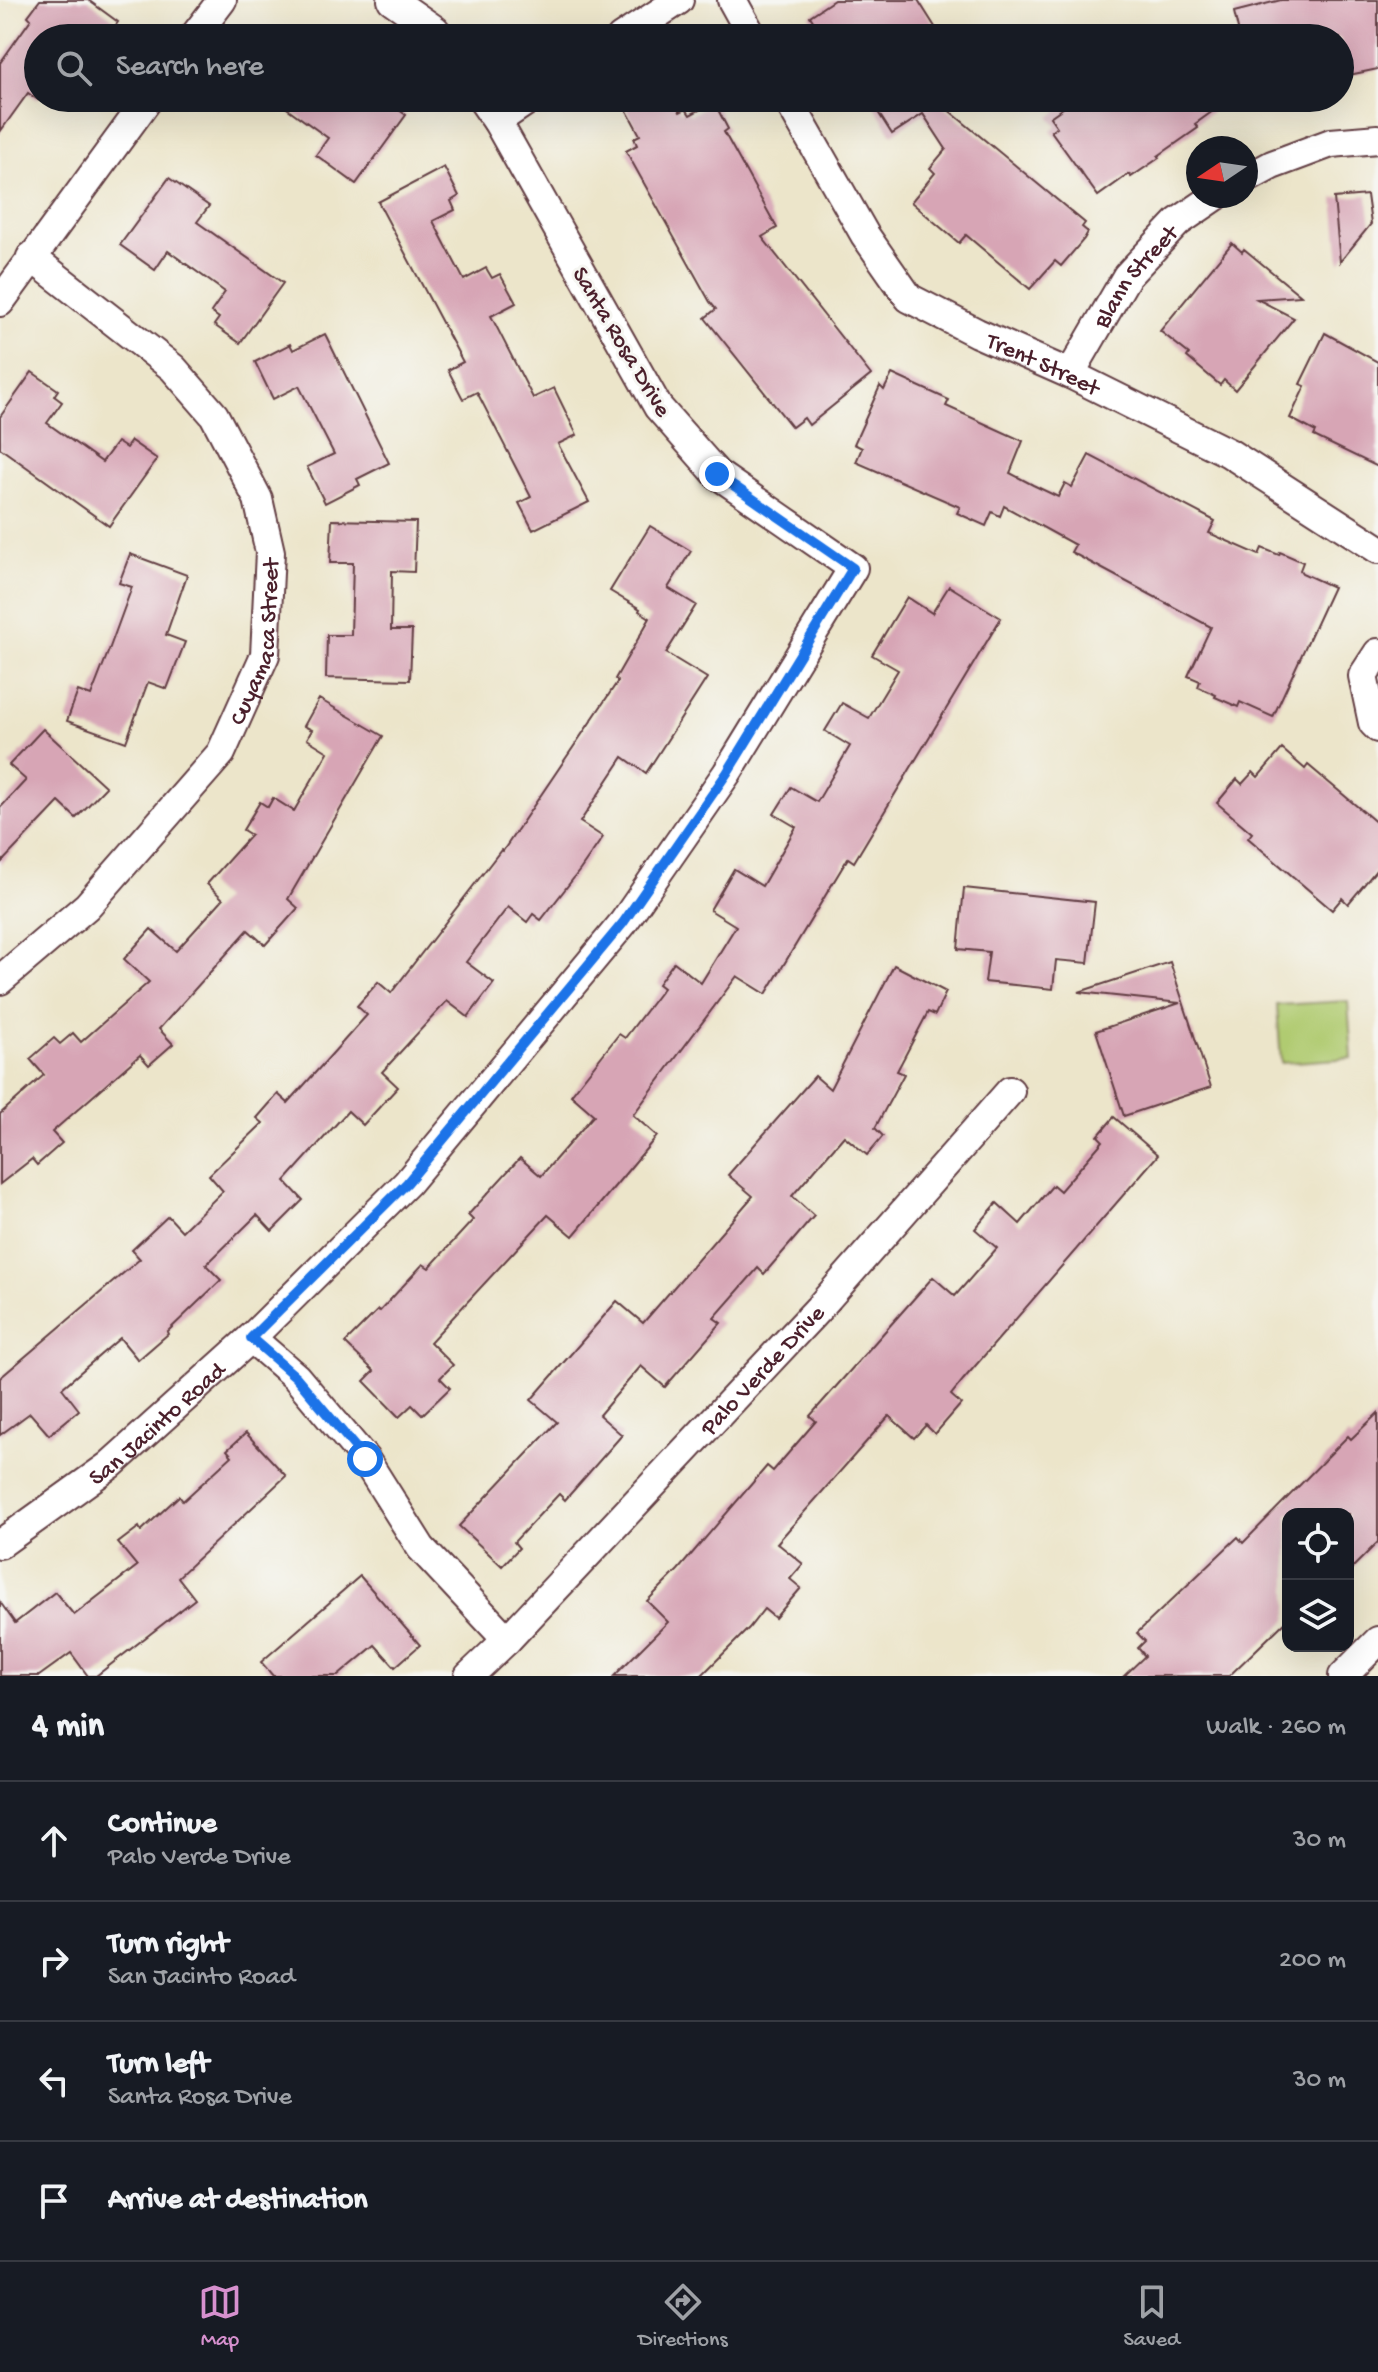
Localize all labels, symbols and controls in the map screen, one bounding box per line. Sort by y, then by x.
search box [24,24,1354,112]
icon: search [52,46,96,90]
text: Search here [116,51,264,86]
north arrow [1186,136,1258,208]
street label: Blann Street [1088,219,1187,335]
street label: Santa Rosa Drive [564,263,676,424]
street label: Trent Street [979,327,1105,405]
route end [699,456,735,492]
street label: Cuyamaca Street [224,556,288,730]
street label: Palo Verde Drive [695,1300,833,1444]
street label: San Jacinto Road [84,1356,234,1494]
route start [347,1441,383,1477]
map controls [1282,1508,1354,1652]
button: locate [1282,1508,1354,1580]
button: layers [1282,1580,1354,1652]
text: 4 min [32,1708,104,1748]
text: Walk · 260 m [1206,1713,1346,1744]
text: Continue [108,1808,217,1843]
icon: ahead [32,1819,76,1863]
text: 30 m [1293,1826,1346,1857]
text: Palo Verde Drive [108,1843,291,1874]
text: Turn right [108,1928,228,1963]
icon: right [32,1939,76,1983]
text: 200 m [1279,1946,1346,1977]
text: San Jacinto Road [108,1963,295,1994]
text: Turn left [108,2048,209,2083]
icon: left [32,2059,76,2103]
text: 30 m [1293,2066,1346,2097]
text: Santa Rosa Drive [108,2083,292,2114]
icon: arrive [32,2179,76,2223]
text: Arrive at destination [108,2184,368,2219]
tab: Map [198,2280,242,2354]
tab: Directions [638,2280,728,2354]
tab: Saved [1124,2280,1180,2354]

